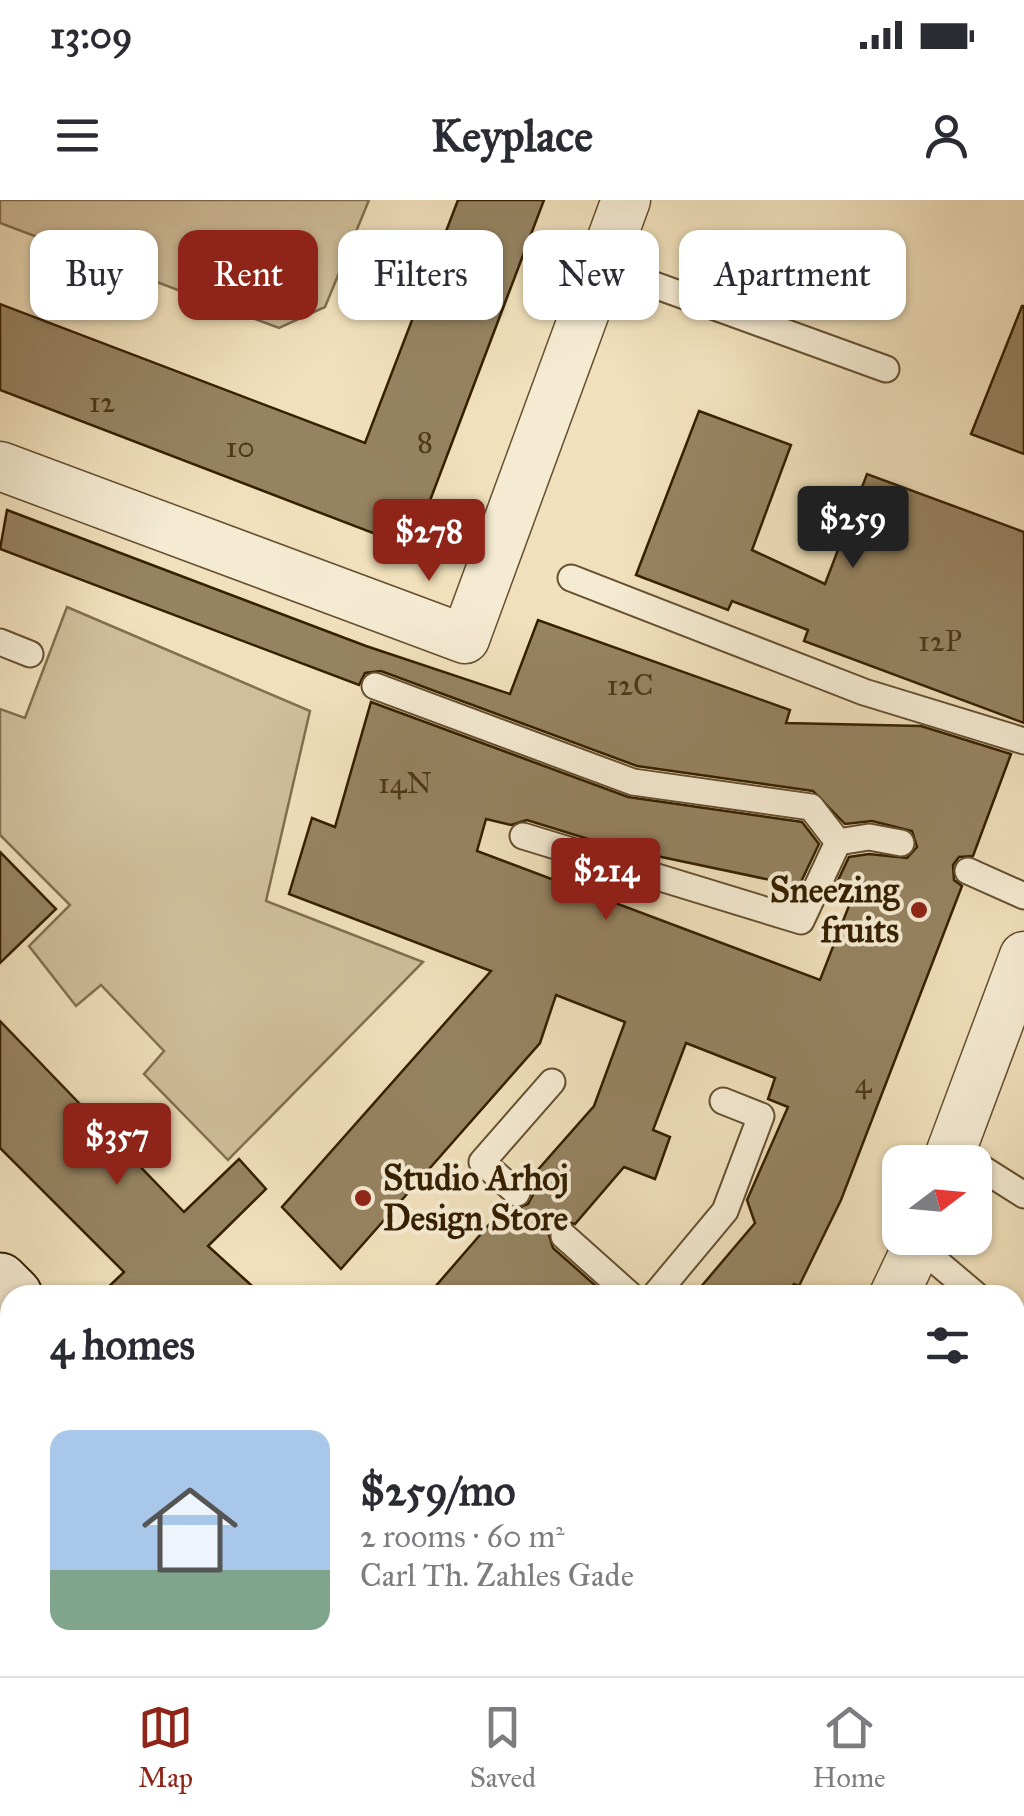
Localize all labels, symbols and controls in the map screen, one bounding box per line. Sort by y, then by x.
text: 13:09 [50,12,132,58]
icon: menu [50,108,105,163]
text: Keyplace [431,108,593,163]
icon: person [919,108,974,163]
chip: Buy [30,230,158,320]
chip: Rent [178,230,318,320]
chip: Filters [338,230,503,320]
chip: New [523,230,659,320]
chip: Apartment [679,230,906,320]
house number: 12 [89,384,116,420]
house number: 8 [417,424,433,460]
house number: 10 [225,429,255,465]
pin: $259 [794,486,912,571]
pin: $278 [370,499,488,584]
text: $259 [820,499,886,538]
text: $278 [395,512,463,551]
house number: 12P [918,623,962,659]
house number: 12C [606,667,654,703]
house number: 14N [378,765,432,801]
pin: $214 [547,838,665,923]
text: $214 [573,851,639,890]
place label: Sneezing fruits [770,869,901,952]
marker: Sneezing fruits [908,899,930,921]
house number: 4 [855,1065,873,1101]
pin: $357 [58,1103,176,1188]
text: $357 [85,1116,149,1155]
north arrow [882,1145,992,1255]
map controls [882,1145,992,1255]
place label: Studio Arhoj Design Store [383,1157,569,1240]
marker: Studio Arhoj Design Store [352,1187,374,1209]
icon: filters [920,1318,975,1373]
text: 4 homes [50,1319,195,1371]
text: $259/mo [360,1465,516,1517]
icon: home [130,1470,250,1590]
text: 2 rooms · 60 m² [360,1517,565,1556]
text: Carl Th. Zahles Gade [360,1556,634,1595]
tab: Map [138,1700,193,1795]
tab: Saved [470,1700,536,1795]
tab: Home [813,1700,886,1795]

